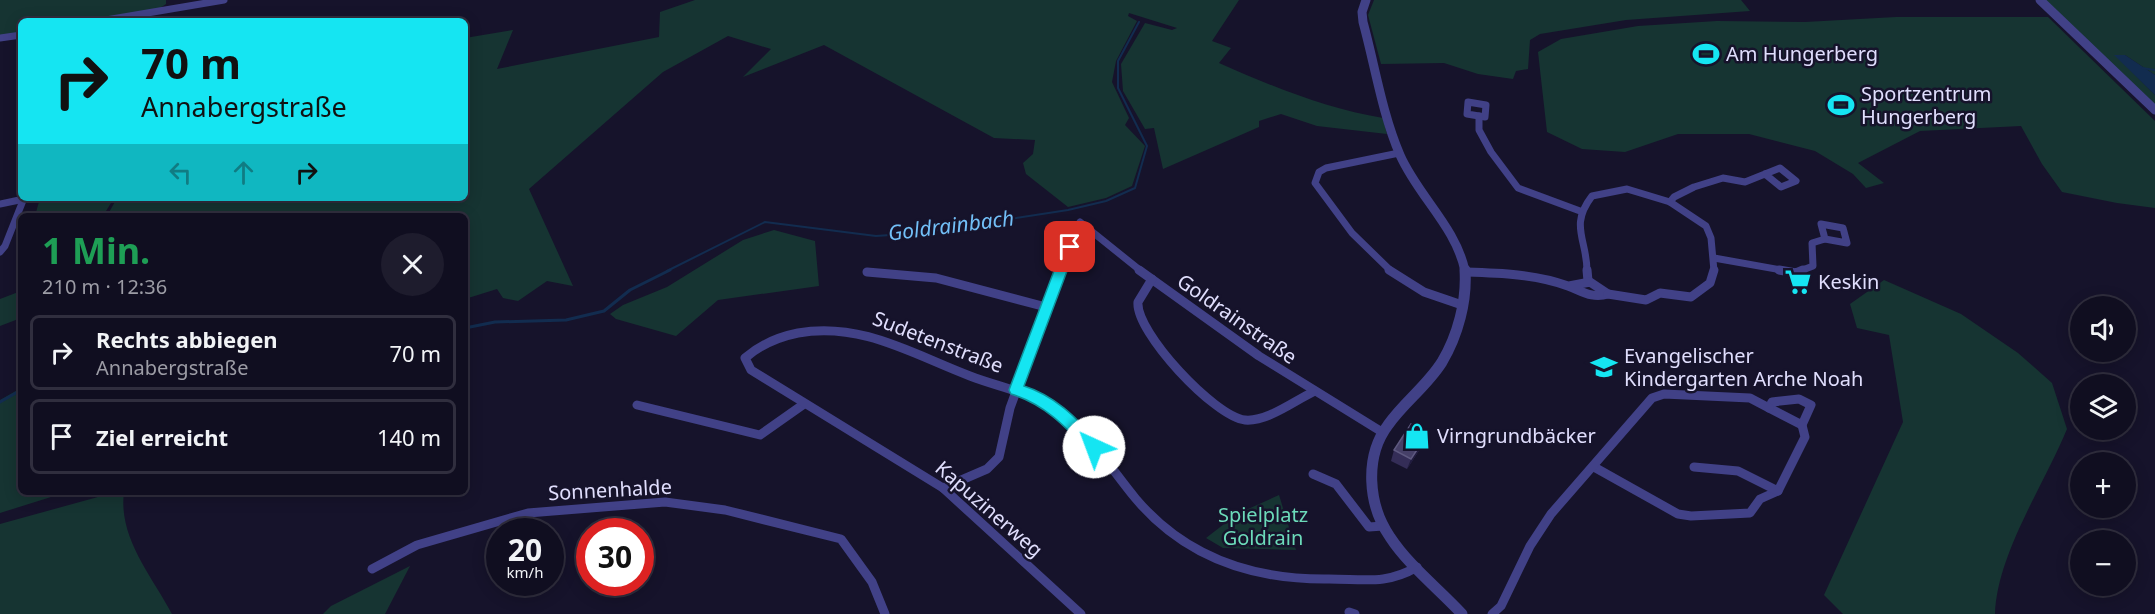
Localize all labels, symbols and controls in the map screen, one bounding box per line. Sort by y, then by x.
text: 70 m [141,34,241,91]
sports icon: Am Hungerberg [1691,39,1721,69]
place label: Am Hungerberg [1726,40,1878,67]
icon: right [42,42,120,120]
place label: Sportzentrum Hungerberg [1861,80,1991,130]
text: Annabergstraße [141,88,347,125]
sports icon: Sportzentrum Hungerberg [1826,90,1856,120]
icon: left [164,156,197,189]
icon: ahead [227,156,260,189]
icon: right [290,156,323,189]
water label: Goldrainbach [886,203,1016,247]
pin [1044,221,1095,272]
text: 1 Min. [42,226,150,275]
icon: arrive [1053,230,1086,263]
button: close [381,233,444,296]
street label: Goldrainstraße [1172,267,1303,370]
supermarket icon: Keskin [1783,267,1813,297]
place label: Keskin [1818,268,1879,295]
text: 210 m · 12:36 [42,273,167,300]
map controls [2070,296,2136,596]
button: sound [2070,296,2136,362]
street label: Sudetenstraße [869,304,1007,379]
text: Rechts abbiegen [96,324,278,354]
icon: right [45,336,78,369]
text: 70 m [390,338,441,368]
place label: Evangelischer Kindergarten Arche Noah [1624,342,1863,392]
school or university icon: Evangelischer Kindergarten Arche Noah [1589,352,1619,382]
text: Annabergstraße [96,354,248,381]
button: layers [2070,374,2136,440]
position arrow [1062,415,1126,479]
icon: arrive [45,420,78,453]
shop icon: Virngrundbäcker [1402,421,1432,451]
text: Ziel erreicht [96,422,228,452]
text: 140 m [377,422,441,452]
place label: Virngrundbäcker [1437,422,1596,449]
button: + [2070,452,2136,518]
street label: Kapuzinerweg [930,454,1049,563]
street label: Sonnenhalde [547,473,672,506]
park label: Spielplatz Goldrain [1218,501,1308,551]
speed limit sign: 30 [576,518,654,596]
text: 20 [508,529,542,570]
button: − [2070,530,2136,596]
text: km/h [507,562,543,582]

